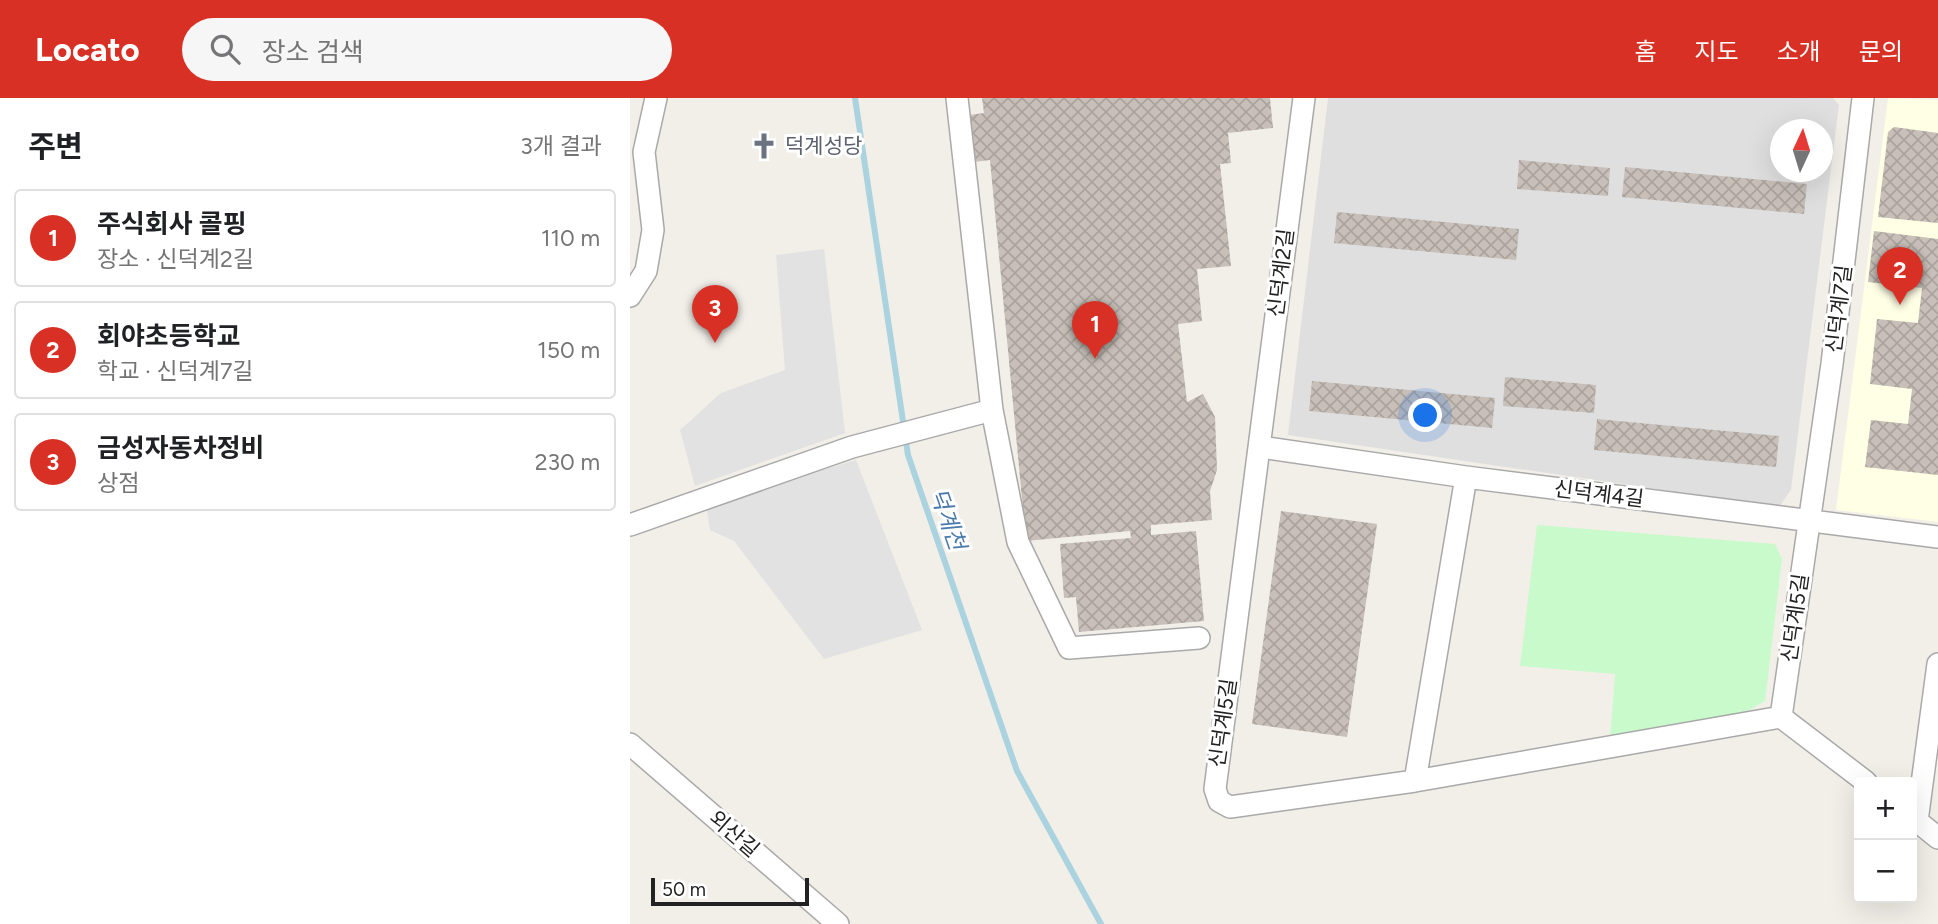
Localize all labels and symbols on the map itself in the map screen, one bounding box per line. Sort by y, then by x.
north arrow [1770,119,1833,182]
church icon: 덕계성당 [749,131,779,161]
place label: 덕계성당 [785,133,862,158]
street label: 신덕계2길 [1263,227,1298,319]
pin: 2 [1877,247,1923,305]
street label: 신덕계7길 [1821,263,1856,354]
pin: 3 [692,285,738,343]
pin: 1 [1072,301,1118,359]
your location [1408,398,1442,432]
street label: 신덕계4길 [1553,476,1645,511]
water label: 덕계천 [924,484,972,556]
street label: 신덕계5길 [1776,572,1813,664]
street label: 신덕계5길 [1204,677,1241,769]
street label: 외산길 [704,805,764,862]
scale bar [651,875,808,907]

